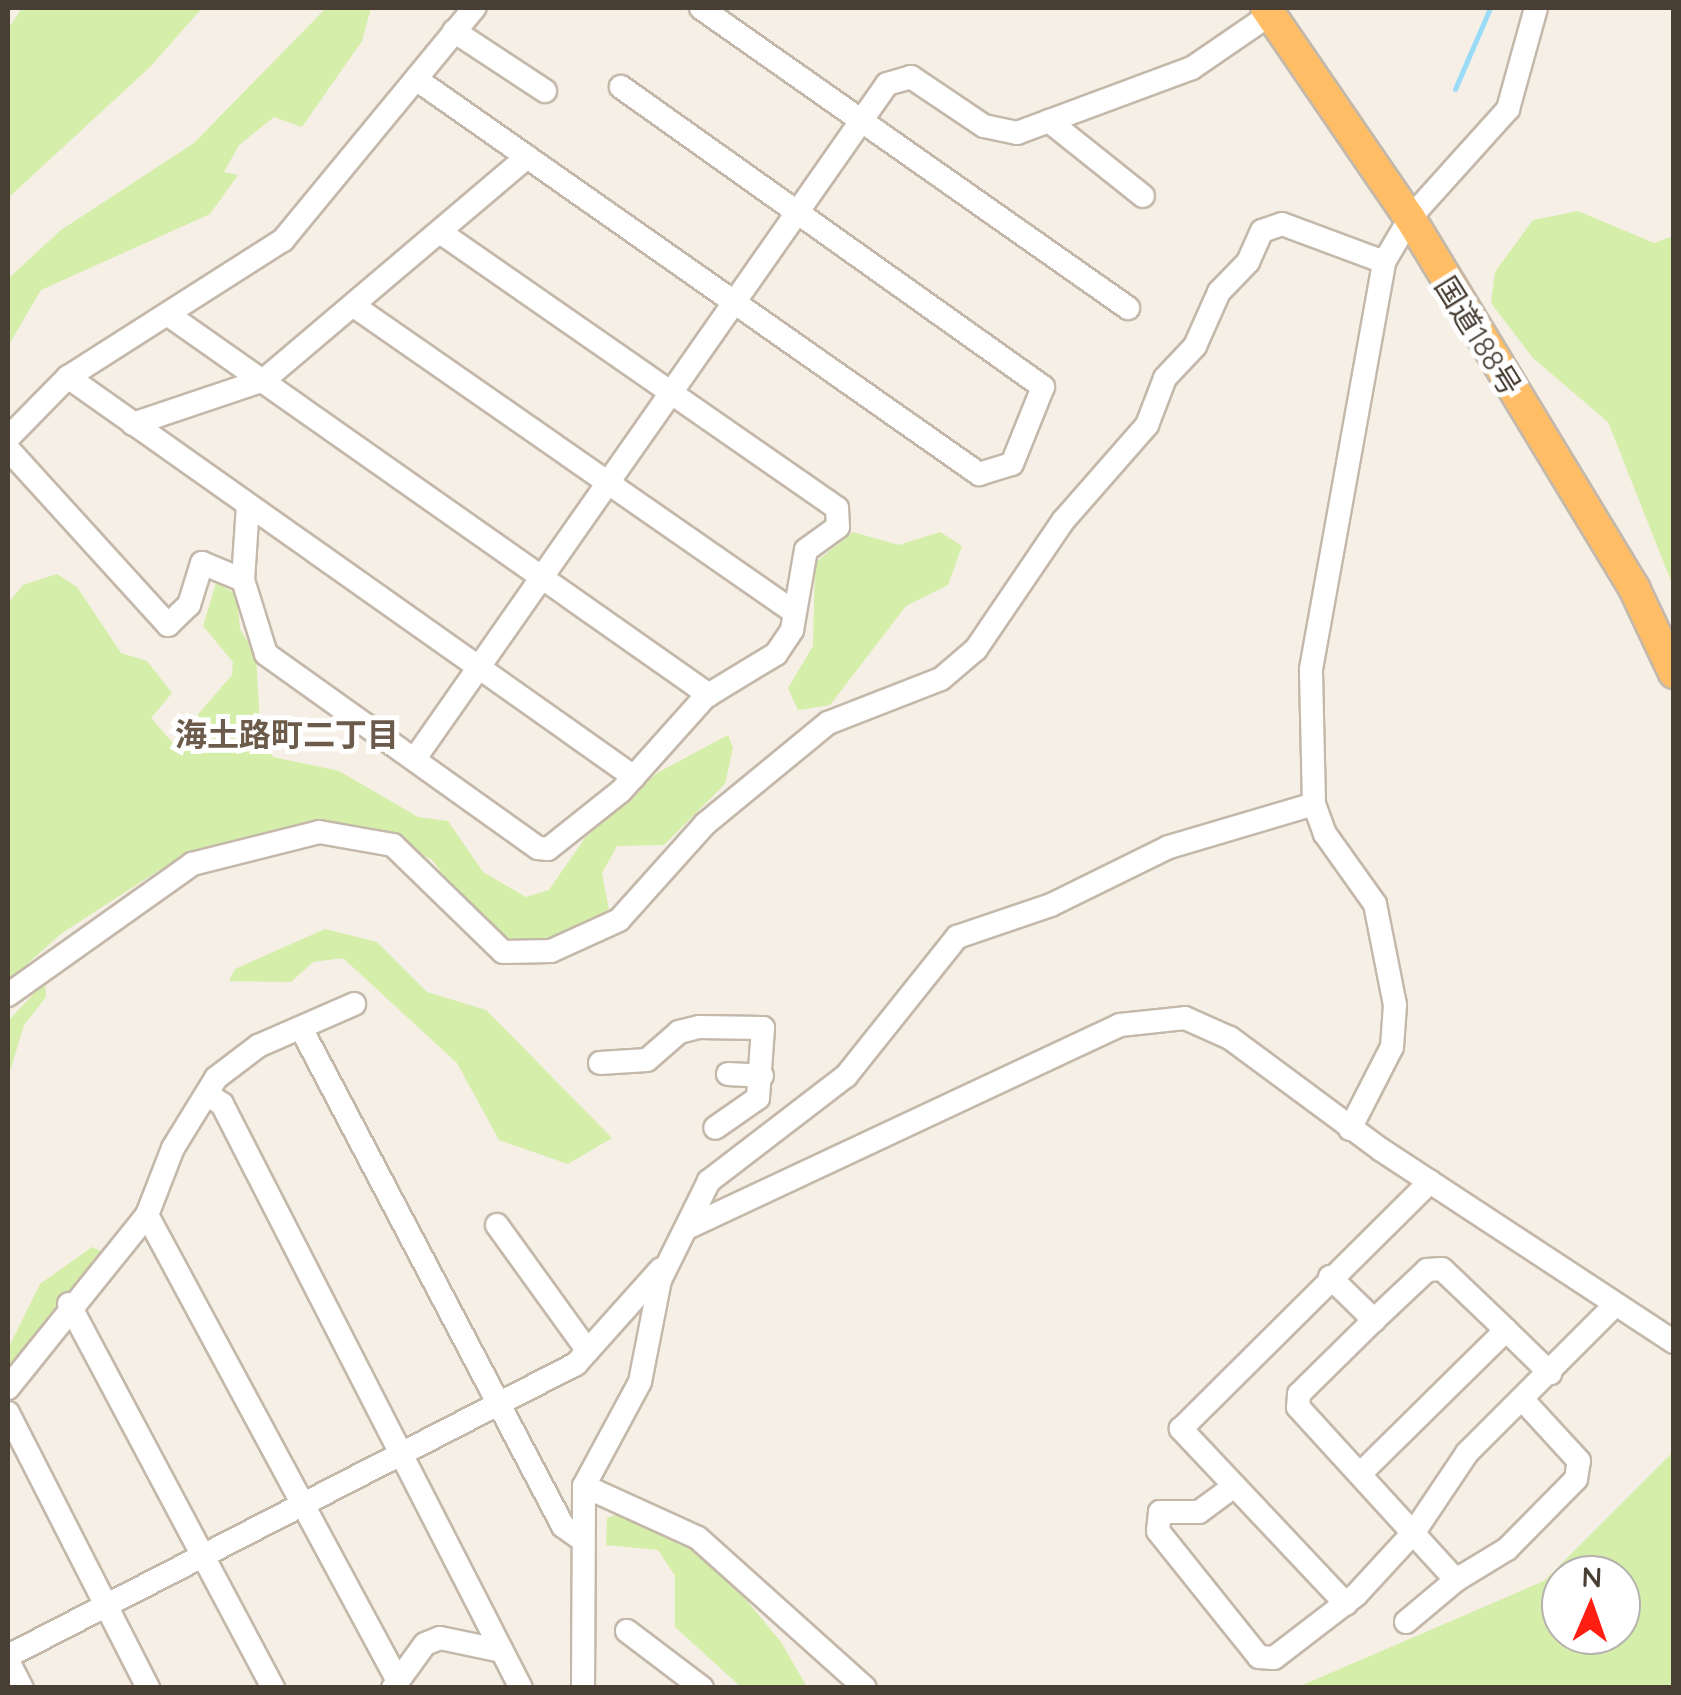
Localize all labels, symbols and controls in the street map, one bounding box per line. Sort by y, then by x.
street label: 国道188号 [1427,270,1529,402]
district label: 海土路町二丁目 [175,715,399,753]
north arrow [1541,1555,1641,1655]
text: N [1581,1559,1603,1594]

